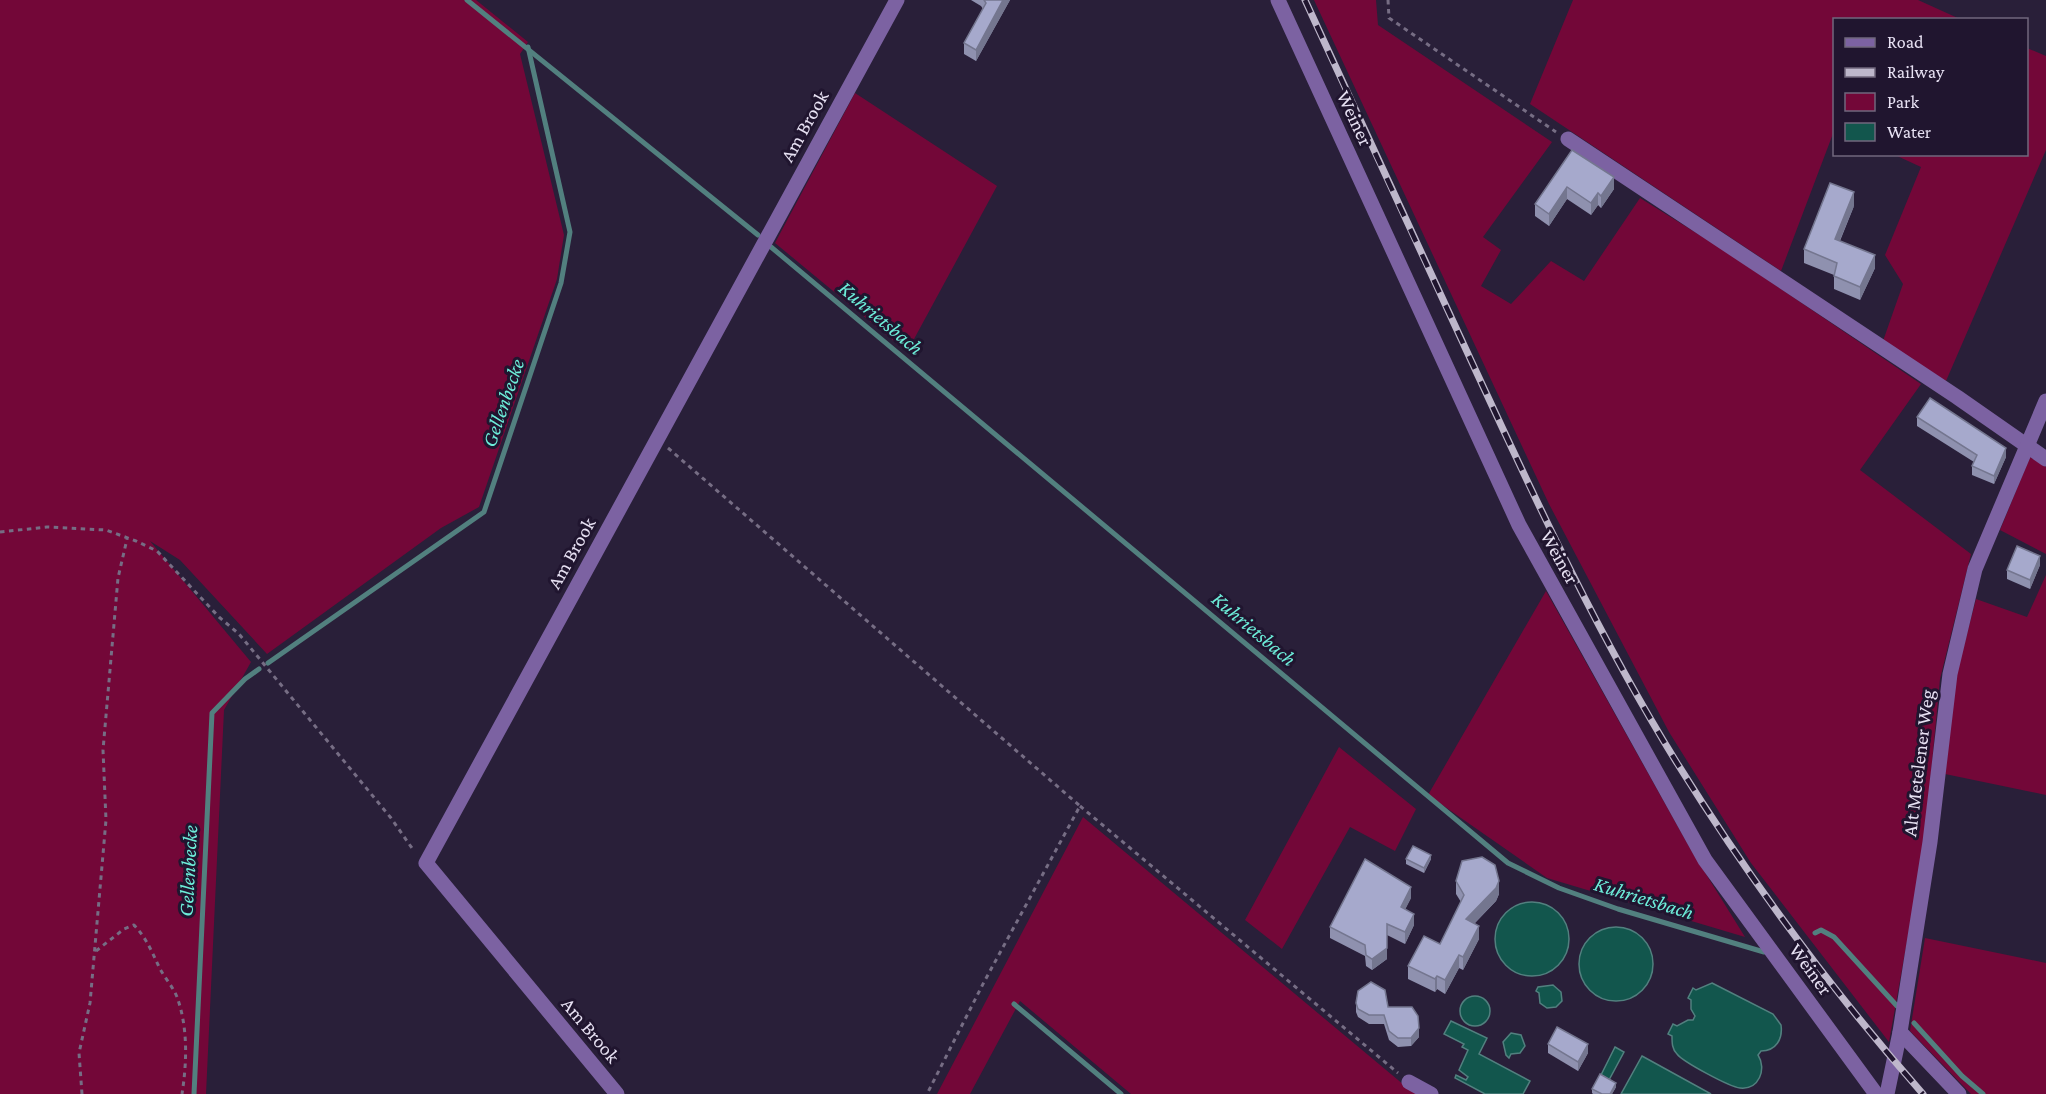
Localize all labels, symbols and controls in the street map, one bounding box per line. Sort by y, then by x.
legend [1833,18,2028,156]
text: Road [1887,32,1924,52]
text: Railway [1887,62,1945,82]
street label: Am Brook [775,86,833,166]
street label: Weiner [1333,87,1377,149]
text: Park [1887,92,1919,112]
text: Water [1887,122,1932,142]
water label: Kuhrietsbach [834,276,928,360]
water label: Gellenbecke [477,356,529,450]
street label: Am Brook [542,513,600,593]
street label: Weiner [1536,526,1584,588]
water label: Kuhrietsbach [1207,587,1301,671]
street label: Alt Metelener Weg [1898,688,1939,838]
water label: Gellenbecke [174,825,202,917]
water label: Kuhrietsbach [1591,872,1697,924]
street label: Weiner [1785,939,1837,999]
street label: Am Brook [557,993,625,1067]

